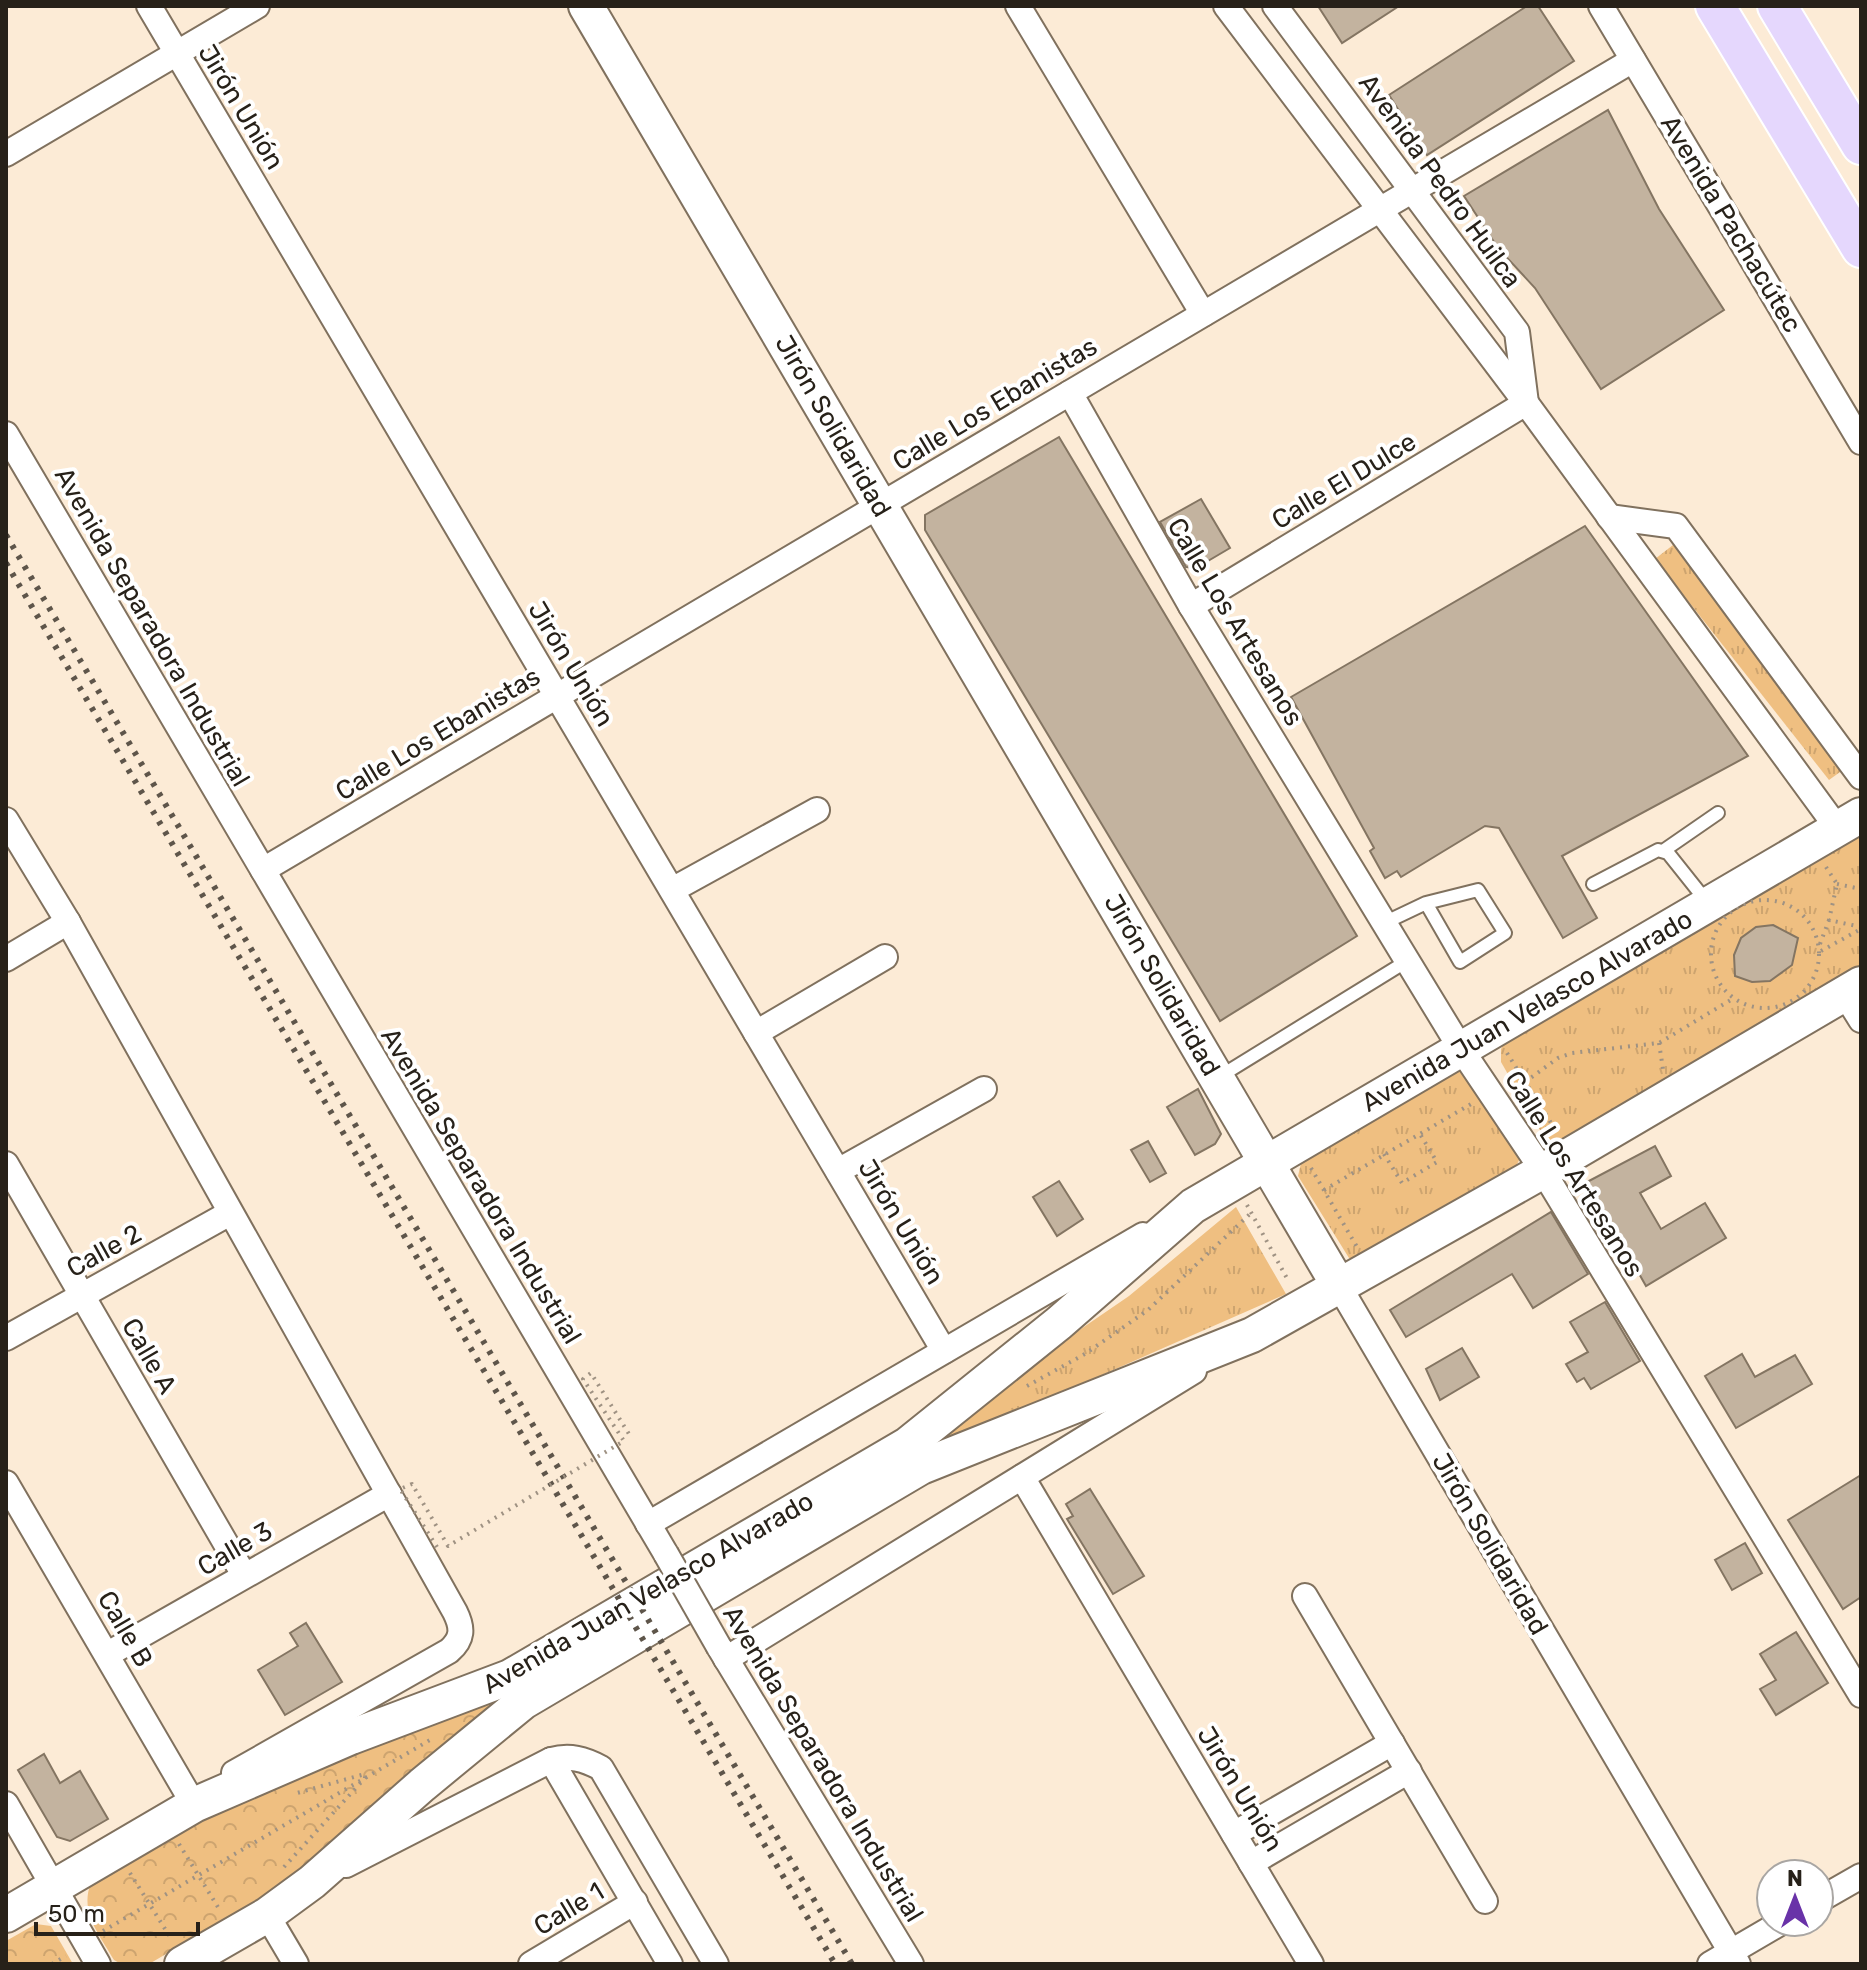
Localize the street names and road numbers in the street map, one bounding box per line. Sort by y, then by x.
street label: Jirón Unión [192,39,290,175]
street label: Avenida Pedro Huilca [1352,68,1528,294]
street label: Avenida Pachacútec [1654,110,1808,338]
street label: Jirón Solidaridad [768,330,898,522]
street label: Calle Los Ebanistas [887,331,1103,477]
street label: Calle El Dulce [1266,426,1422,536]
street label: Avenida Separadora Industrial [48,462,256,792]
street label: Calle Los Artesanos [1161,512,1309,732]
street label: Jirón Unión [522,596,620,732]
street label: Calle Los Ebanistas [330,661,546,807]
street label: Jirón Solidaridad [1097,889,1227,1081]
street label: Avenida Juan Velasco Alvarado [1356,903,1698,1119]
street label: Avenida Separadora Industrial [374,1022,588,1350]
street label: Calle Los Artesanos [1498,1065,1650,1283]
street label: Jirón Unión [852,1154,950,1290]
street label: Calle 2 [61,1218,147,1284]
street label: Calle A [115,1313,183,1399]
street label: Jirón Solidaridad [1425,1448,1555,1640]
street label: Avenida Juan Velasco Alvarado [477,1485,819,1701]
street label: Calle 3 [192,1515,278,1583]
street label: Calle B [91,1585,159,1673]
street label: Avenida Separadora Industrial [716,1600,930,1928]
street label: Jirón Unión [1191,1721,1289,1857]
street label: Calle 1 [528,1876,610,1942]

